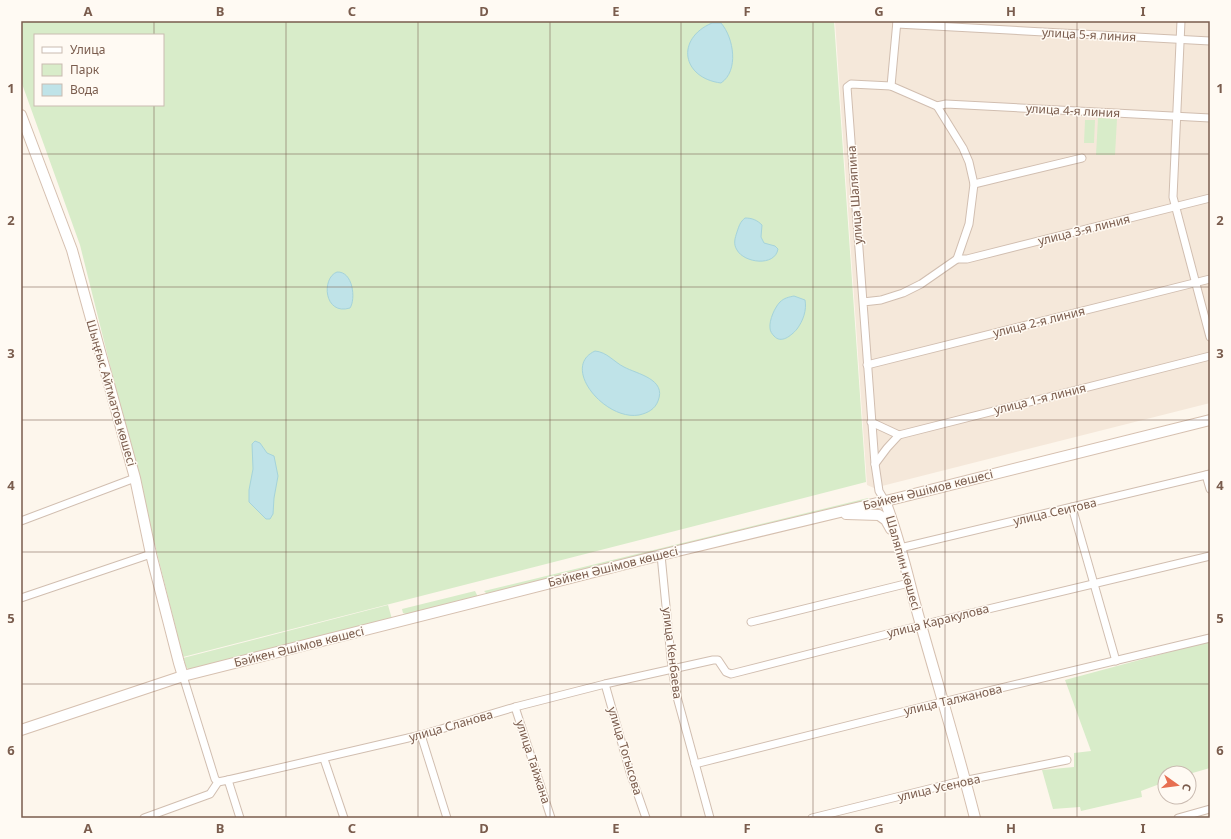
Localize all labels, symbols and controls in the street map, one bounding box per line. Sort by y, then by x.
text: A [84,2,93,20]
text: B [216,2,224,20]
text: C [348,2,356,20]
text: D [479,2,489,20]
text: E [612,2,620,20]
text: F [743,2,751,20]
text: G [874,2,884,20]
text: H [1006,2,1016,20]
text: I [1140,2,1146,20]
street label: улица 5-я линия [1042,24,1136,45]
legend [34,34,164,106]
text: Улица [70,41,105,58]
text: Парк [70,61,100,78]
text: 1 [7,79,15,97]
text: 1 [1216,79,1224,97]
text: Вода [70,81,99,98]
street label: улица 4-я линия [1026,100,1120,121]
street label: улица Шаляпина [843,145,866,245]
street label: улица 3-я линия [1036,210,1132,249]
text: 2 [7,211,15,229]
text: 2 [1216,211,1224,229]
street label: улица 2-я линия [991,302,1087,341]
street label: Шыңғыс Айтматов көшесі [82,318,141,468]
text: 3 [7,344,15,362]
text: 3 [1216,344,1224,362]
street label: улица 1-я линия [992,379,1088,418]
street label: Бәйкен Әшімов көшесі [861,465,995,514]
text: 4 [7,476,15,494]
text: 4 [1216,476,1224,494]
street label: улица Сеитова [1012,494,1098,529]
street label: Шаляпин көшесі [882,513,925,612]
street label: Бәйкен Әшімов көшесі [546,542,680,591]
street label: улица Каракулова [885,600,991,641]
street label: улица Кенбаева [658,606,687,700]
text: 5 [7,609,15,627]
text: 5 [1216,609,1224,627]
street label: Бәйкен Әшімов көшесі [232,622,366,671]
street label: улица Талжанова [902,680,1004,719]
street label: улица Сланова [407,705,495,746]
street label: улица Тогысова [604,705,647,797]
street label: улица Тайжана [512,718,555,806]
text: 6 [7,741,15,759]
text: 6 [1216,741,1224,759]
north arrow [1157,765,1197,805]
street label: улица Усенова [896,770,982,805]
text: С [1179,782,1195,793]
text: A [84,819,93,837]
text: B [216,819,224,837]
text: C [348,819,356,837]
text: D [479,819,489,837]
text: E [612,819,620,837]
text: F [743,819,751,837]
text: G [874,819,884,837]
text: H [1006,819,1016,837]
text: I [1140,819,1146,837]

